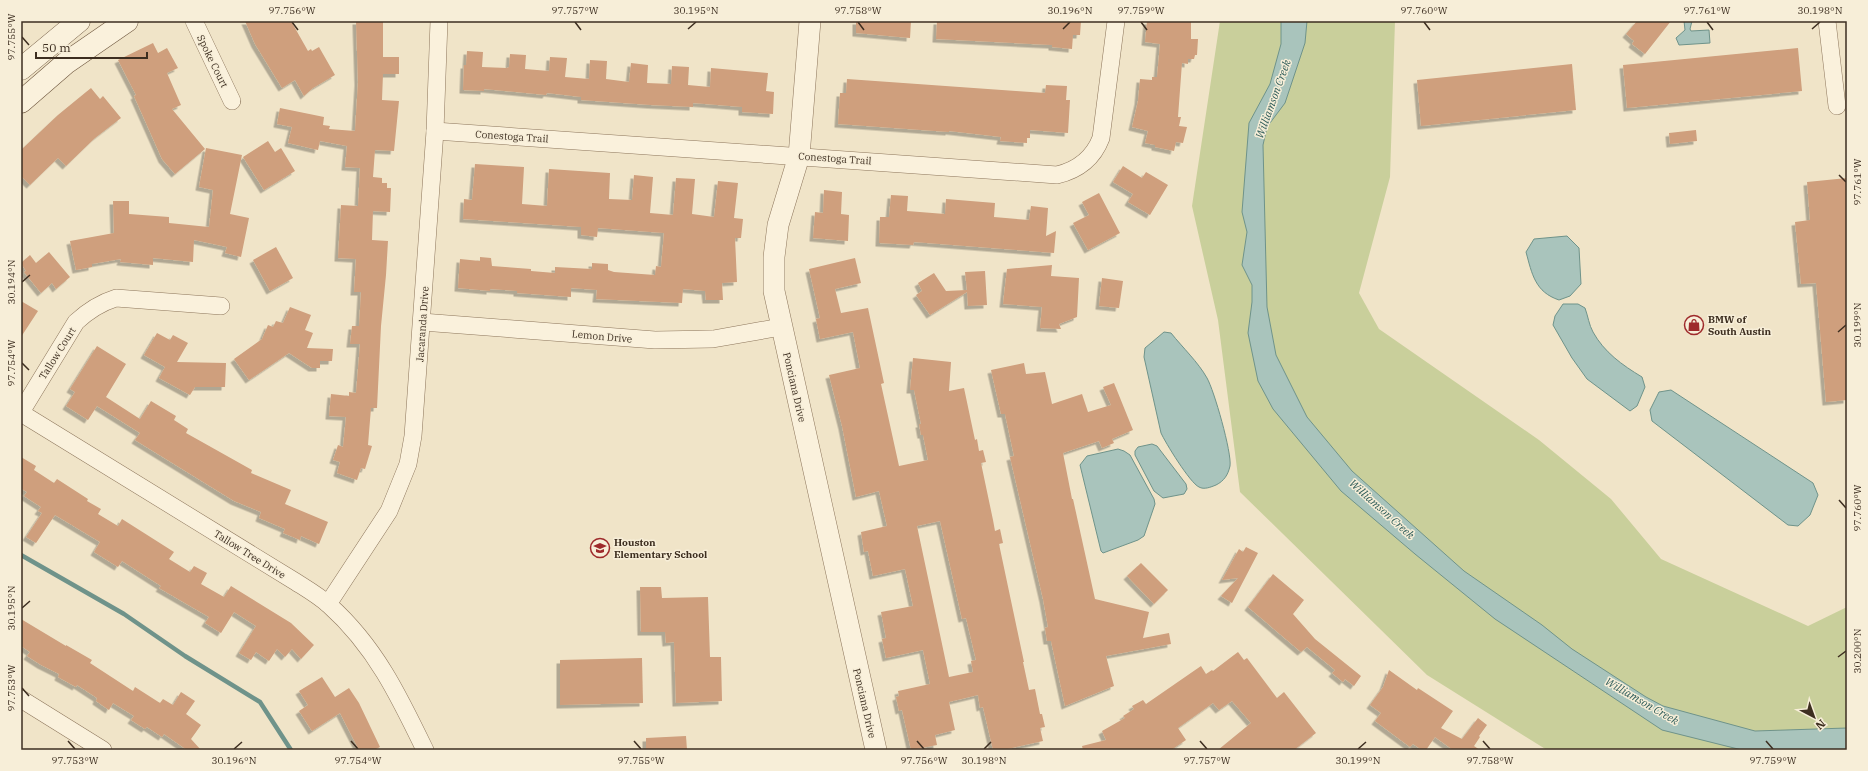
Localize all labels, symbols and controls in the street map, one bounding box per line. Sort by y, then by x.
text: 97.756°W [268,4,316,17]
text: 97.757°W [551,4,599,17]
text: 30.195°N [673,4,719,17]
text: 97.758°W [834,4,882,17]
text: 30.196°N [1047,4,1093,17]
text: 97.759°W [1117,4,1165,17]
text: 97.760°W [1400,4,1448,17]
text: 97.761°W [1683,4,1731,17]
text: 30.198°N [1797,4,1843,17]
text: 97.755°W [5,13,18,61]
street label: Spoke Court [194,33,231,90]
scale bar [36,34,147,60]
text: 50 m [42,40,71,55]
water label: Williamson Creek [1252,58,1294,140]
street label: Conestoga Trail [475,127,549,146]
street label: Conestoga Trail [798,149,872,168]
text: 97.761°W [1851,158,1864,206]
text: 30.194°N [5,259,18,305]
street label: Jacaranda Drive [413,286,432,362]
text: 30.199°N [1851,302,1864,348]
place label: BMW of South Austin [1708,313,1772,338]
shop icon: BMW of South Austin [1683,314,1705,336]
street label: Tallow Court [36,324,79,382]
street label: Lemon Drive [571,327,633,346]
text: 97.754°W [5,339,18,387]
street label: Ponciana Drive [780,351,809,423]
water label: Williamson Creek [1347,476,1418,542]
text: 97.760°W [1851,484,1864,532]
street label: Tallow Tree Drive [211,527,288,582]
place label: Houston Elementary School [614,536,707,561]
school or university icon: Houston Elementary School [589,537,611,559]
text: 30.195°N [5,585,18,631]
text: 30.200°N [1851,628,1864,674]
text: 97.753°W [5,664,18,712]
street label: Ponciana Drive [850,667,879,739]
water label: Williamson Creek [1603,674,1681,728]
north arrow [1794,697,1834,737]
text: N [1812,716,1828,733]
text: 97.753°W [51,754,99,767]
text: 30.196°N [211,754,257,767]
text: 97.754°W [334,754,382,767]
text: 97.755°W [617,754,665,767]
text: 97.756°W [900,754,948,767]
text: 30.198°N [961,754,1007,767]
text: 97.757°W [1183,754,1231,767]
text: 30.199°N [1335,754,1381,767]
text: 97.758°W [1466,754,1514,767]
text: 97.759°W [1749,754,1797,767]

